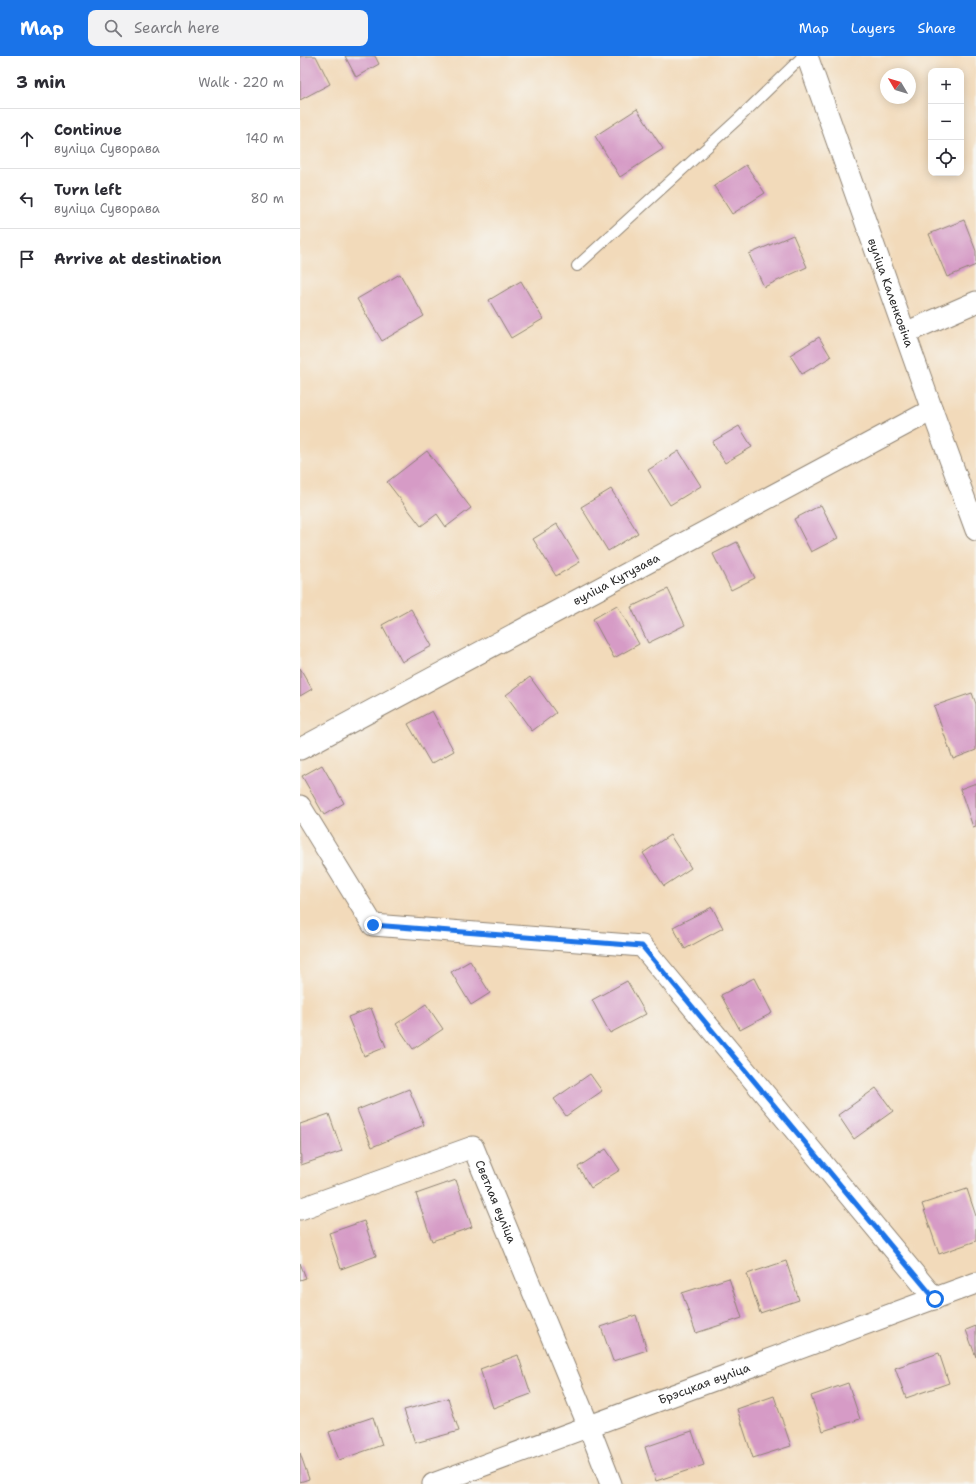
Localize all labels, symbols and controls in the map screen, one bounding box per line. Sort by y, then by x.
search box [88,10,368,46]
text: Map [20,16,64,41]
icon: search [102,17,124,39]
text: Search here [134,18,220,38]
text: Map [799,19,829,37]
text: Layers [851,19,895,37]
text: Share [917,19,956,37]
north arrow [880,68,916,104]
map controls [928,68,964,176]
button: + [928,68,964,104]
text: 3 min [16,71,66,93]
text: Walk · 220 m [198,74,284,91]
button: − [928,104,964,140]
text: Continue [54,120,122,140]
icon: ahead [16,128,38,150]
text: 140 m [245,130,284,147]
text: вуліца Суворава [54,140,160,157]
button: locate [928,140,964,176]
text: Turn left [54,180,122,200]
icon: left [16,188,38,210]
text: 80 m [250,190,284,207]
text: вуліца Суворава [54,200,160,217]
street label: вуліца Каленковіча [864,236,917,350]
icon: arrive [16,248,38,270]
text: Arrive at destination [54,249,222,269]
street label: вуліца Кутузава [570,549,663,609]
route end [364,916,382,934]
street label: Светлая вуліца [471,1158,520,1246]
route start [926,1290,944,1308]
street label: Брэсцкая вуліца [656,1359,753,1408]

